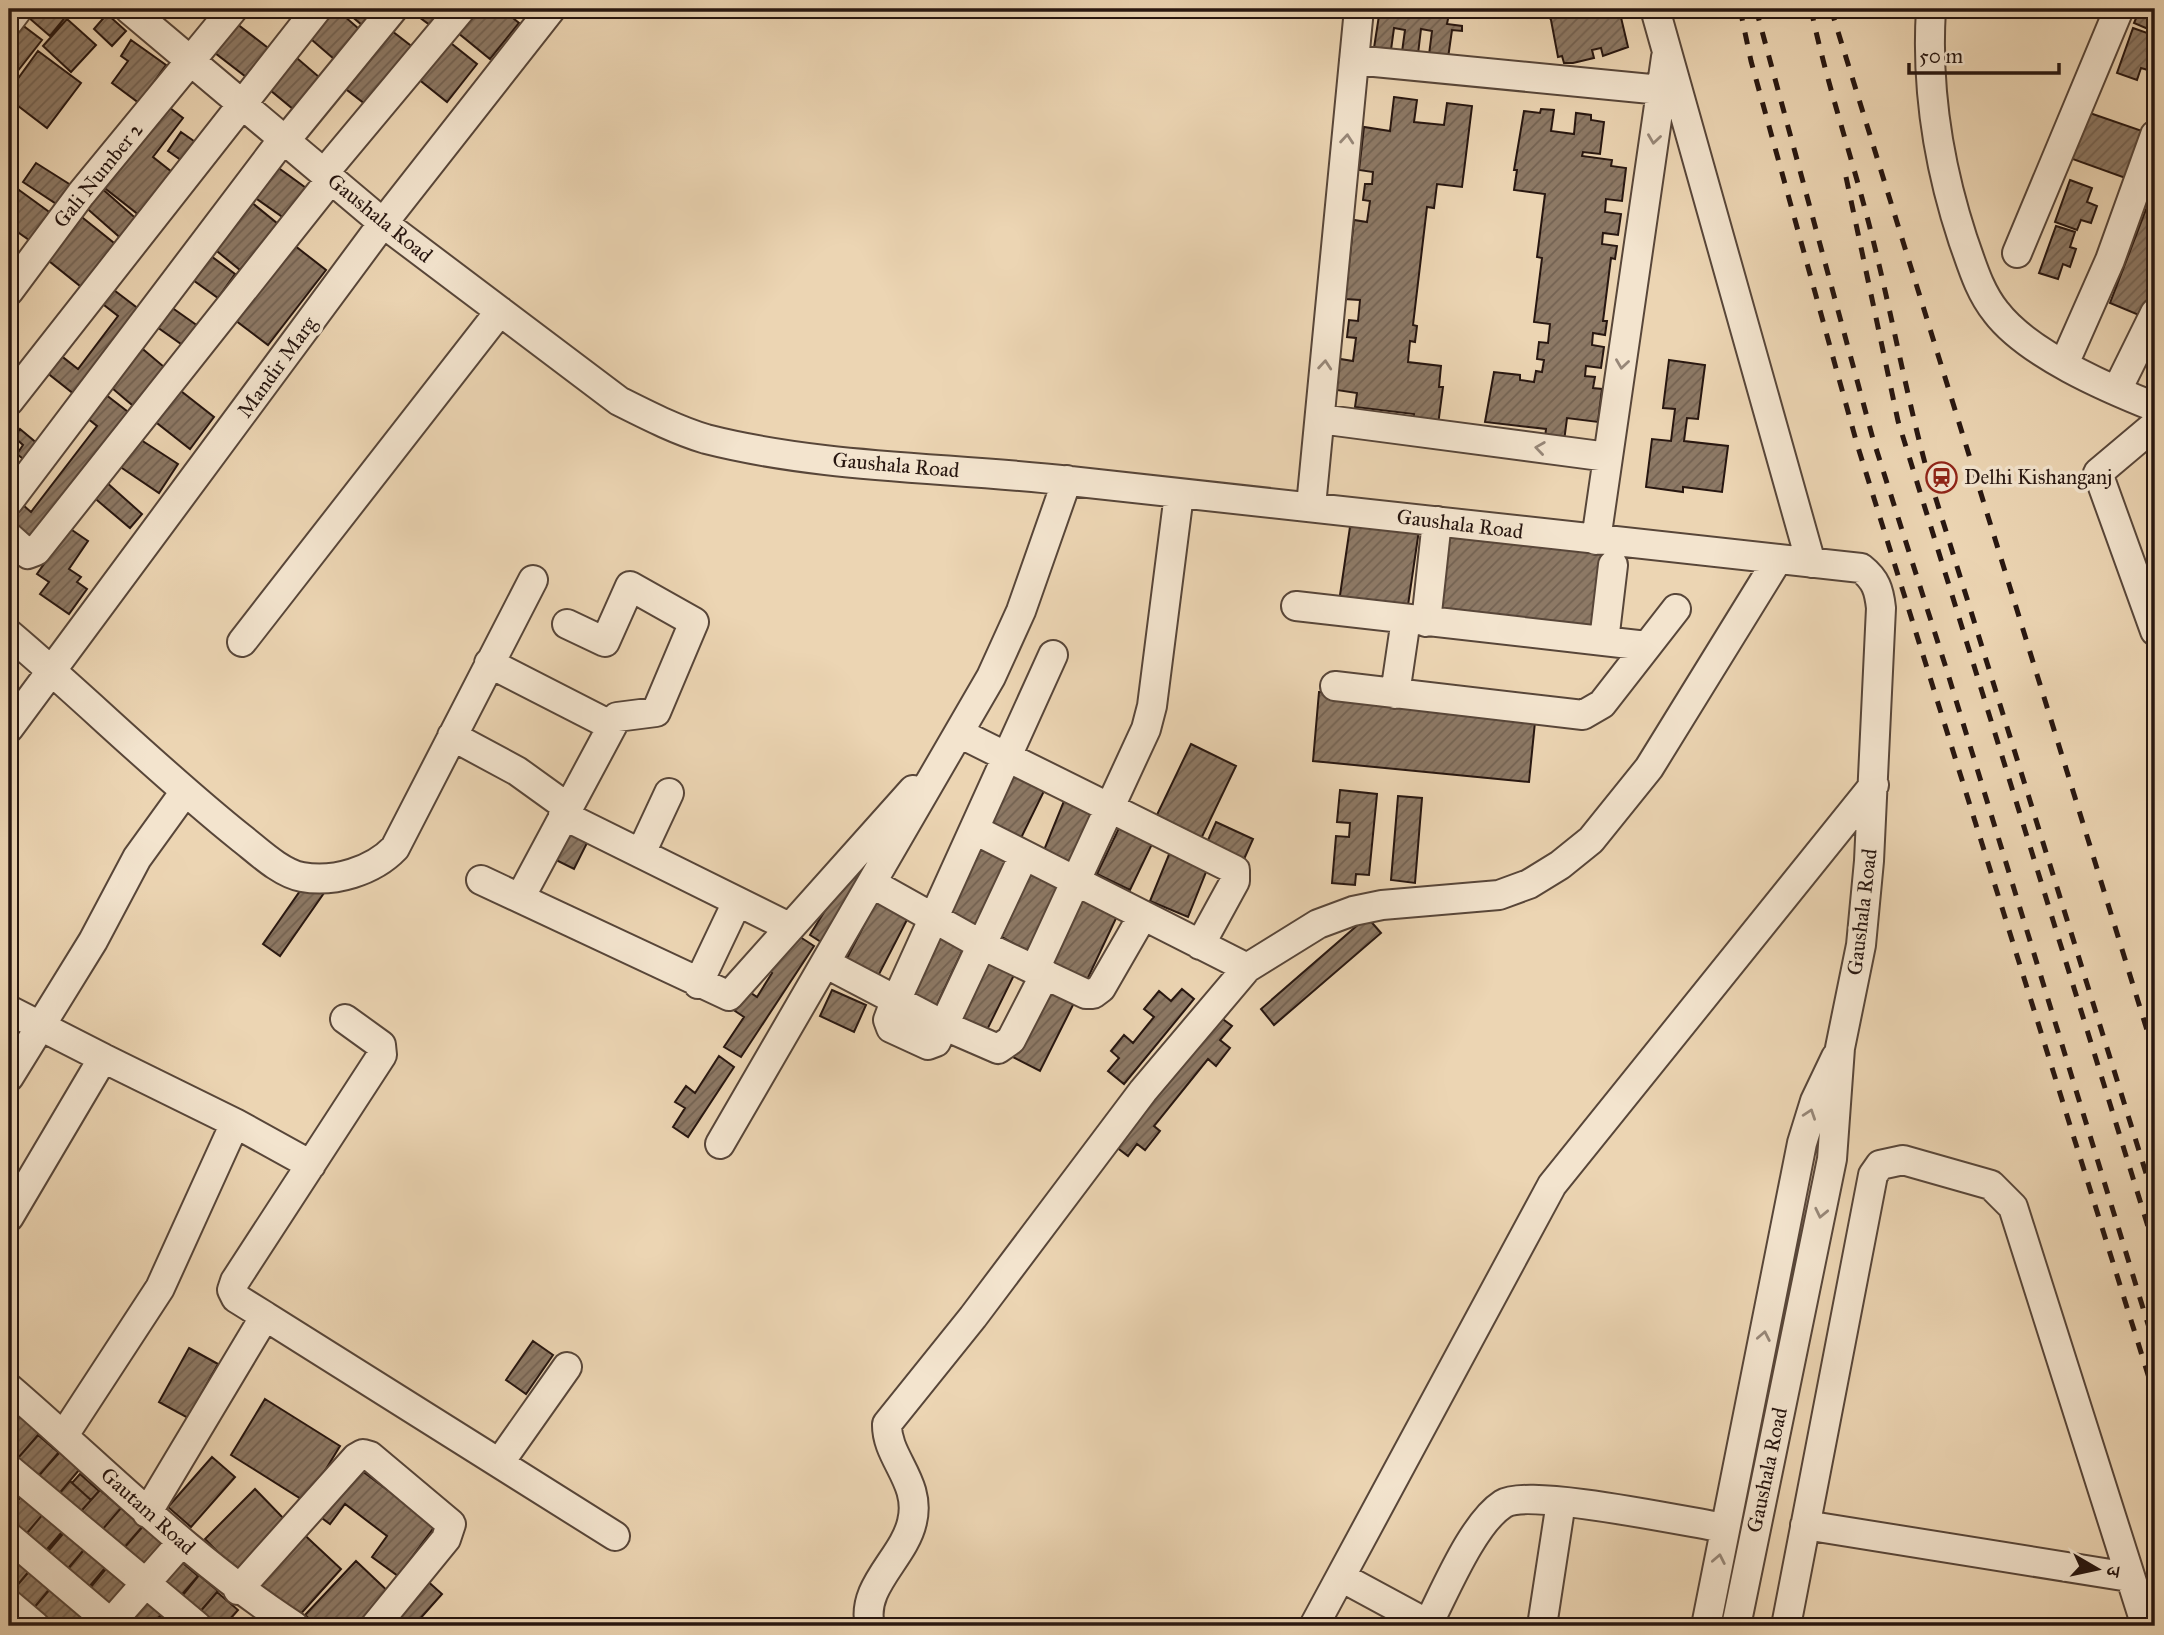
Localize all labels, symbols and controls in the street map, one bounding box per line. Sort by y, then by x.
scale bar [1909,32,2059,76]
text: 50 m [1919,43,1964,69]
street label: Gali Number 2 [48,117,149,233]
one-way arrow [1339,133,1354,144]
one-way arrow [1647,133,1662,145]
street label: Gaushala Road [322,168,438,268]
street label: Mandir Marg [232,311,323,423]
one-way arrow [1614,358,1629,370]
one-way arrow [1317,359,1332,370]
one-way arrow [1535,441,1546,456]
street label: Gaushala Road [831,446,961,484]
station icon: Delhi Kishanganj [1924,460,1958,494]
place label: Delhi Kishanganj [1964,464,2112,490]
street label: Gaushala Road [1395,503,1525,545]
street label: Gaushala Road [1841,847,1883,977]
one-way arrow [1802,1108,1816,1120]
one-way arrow [1814,1207,1829,1219]
one-way arrow [1755,1330,1770,1342]
street label: Gaushala Road [1741,1405,1793,1535]
street label: Gautam Road [95,1462,201,1561]
north arrow [2062,1534,2132,1604]
one-way arrow [1711,1553,1726,1565]
text: उ [2101,1563,2126,1579]

